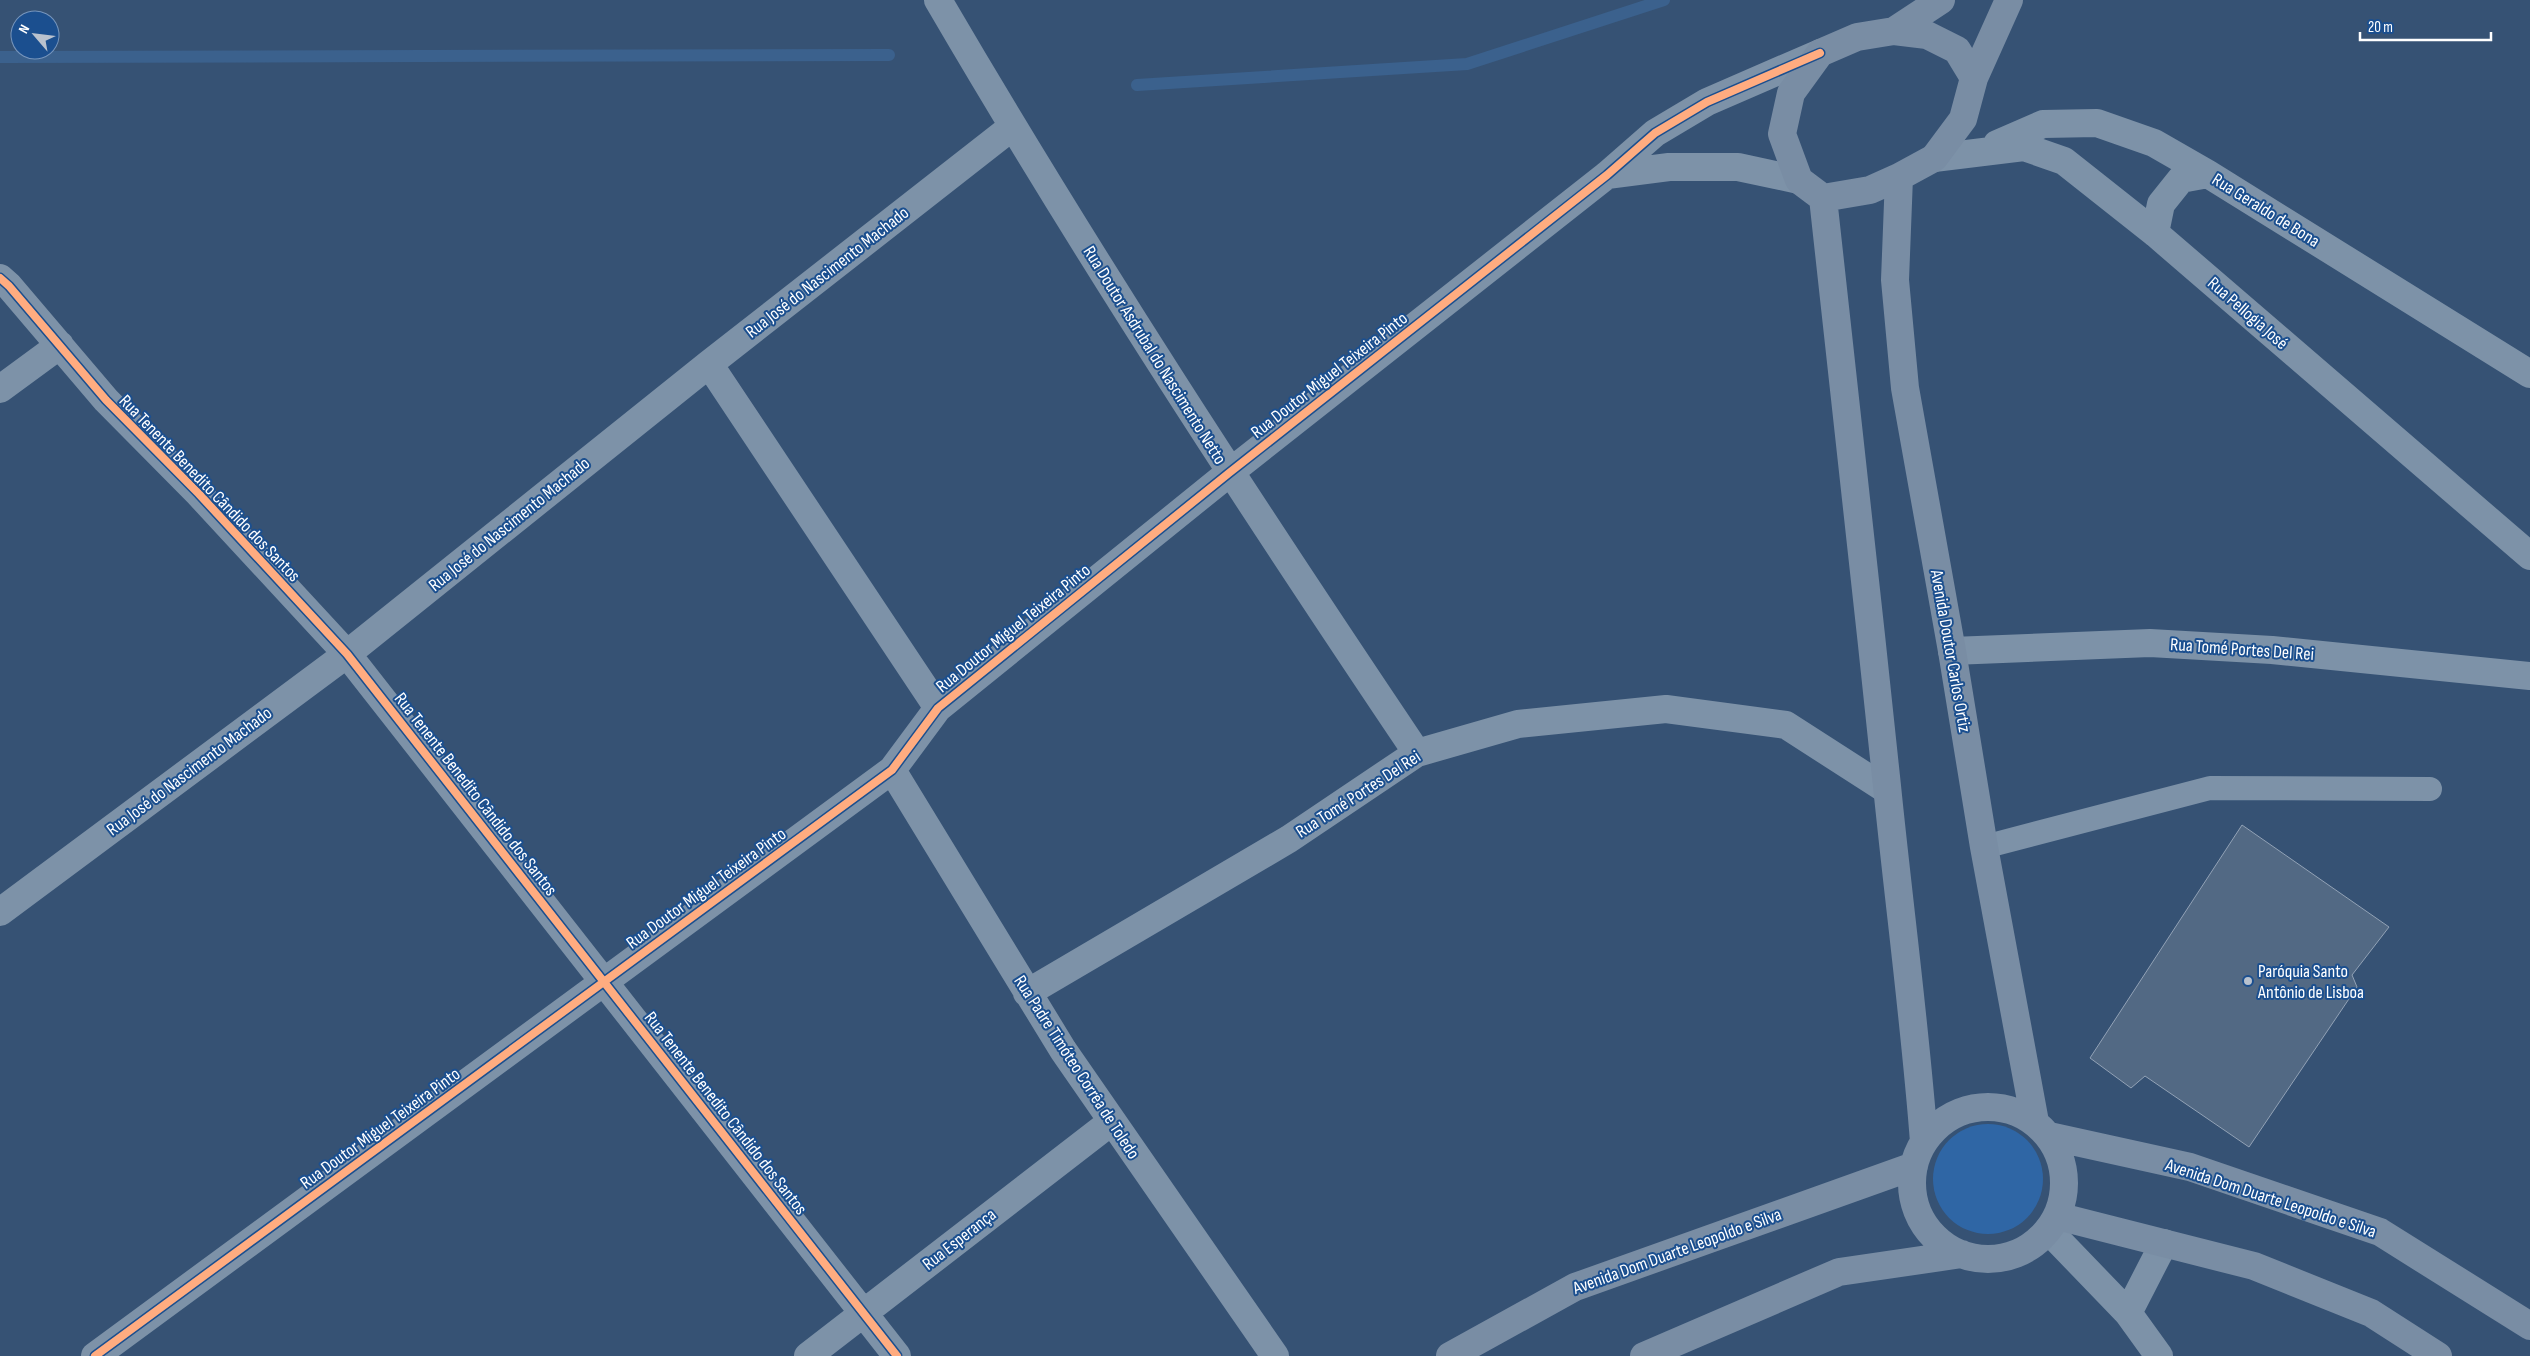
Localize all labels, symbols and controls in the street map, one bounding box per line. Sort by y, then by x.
north arrow [10,10,60,60]
scale bar [2360,10,2491,42]
text: 20 m [2368,18,2393,37]
text: N [15,22,33,36]
street label: Rua Geraldo de Bona [2208,169,2323,252]
street label: Rua José do Nascimento Machado [742,202,913,343]
street label: Rua Doutor Asdrubal do Nascimento Netto [1079,242,1231,468]
street label: Rua Pellogia José [2203,273,2292,354]
street label: Rua Doutor Miguel Teixeira Pinto [1247,308,1412,443]
street label: Rua Tenente Benedito Cândido dos Santos [115,391,305,586]
street label: Rua José do Nascimento Machado [425,453,594,596]
street label: Rua Doutor Miguel Teixeira Pinto [932,560,1095,697]
street label: Avenida Doutor Carlos Ortiz [1926,567,1975,735]
street label: Rua Tomé Portes Del Rei [2169,634,2315,665]
street label: Rua Tenente Benedito Cândido dos Santos [390,689,561,900]
street label: Rua José do Nascimento Machado [103,703,276,840]
street label: Rua Tomé Portes Del Rei [1292,746,1424,842]
street label: Rua Doutor Miguel Teixeira Pinto [622,823,790,953]
place label: Paróquia Santo Antônio de Lisboa [2257,961,2364,1003]
street label: Rua Padre Timóteo Corrêa de Toledo [1009,971,1144,1163]
marker: Paróquia Santo Antônio de Lisboa [2242,975,2254,987]
street label: Rua Tenente Benedito Cândido dos Santos [640,1008,811,1219]
street label: Rua Doutor Miguel Teixeira Pinto [296,1063,464,1193]
street label: Avenida Dom Duarte Leopoldo e Silva [2162,1154,2379,1243]
street label: Rua Esperança [918,1204,1000,1275]
street label: Avenida Dom Duarte Leopoldo e Silva [1569,1204,1784,1299]

